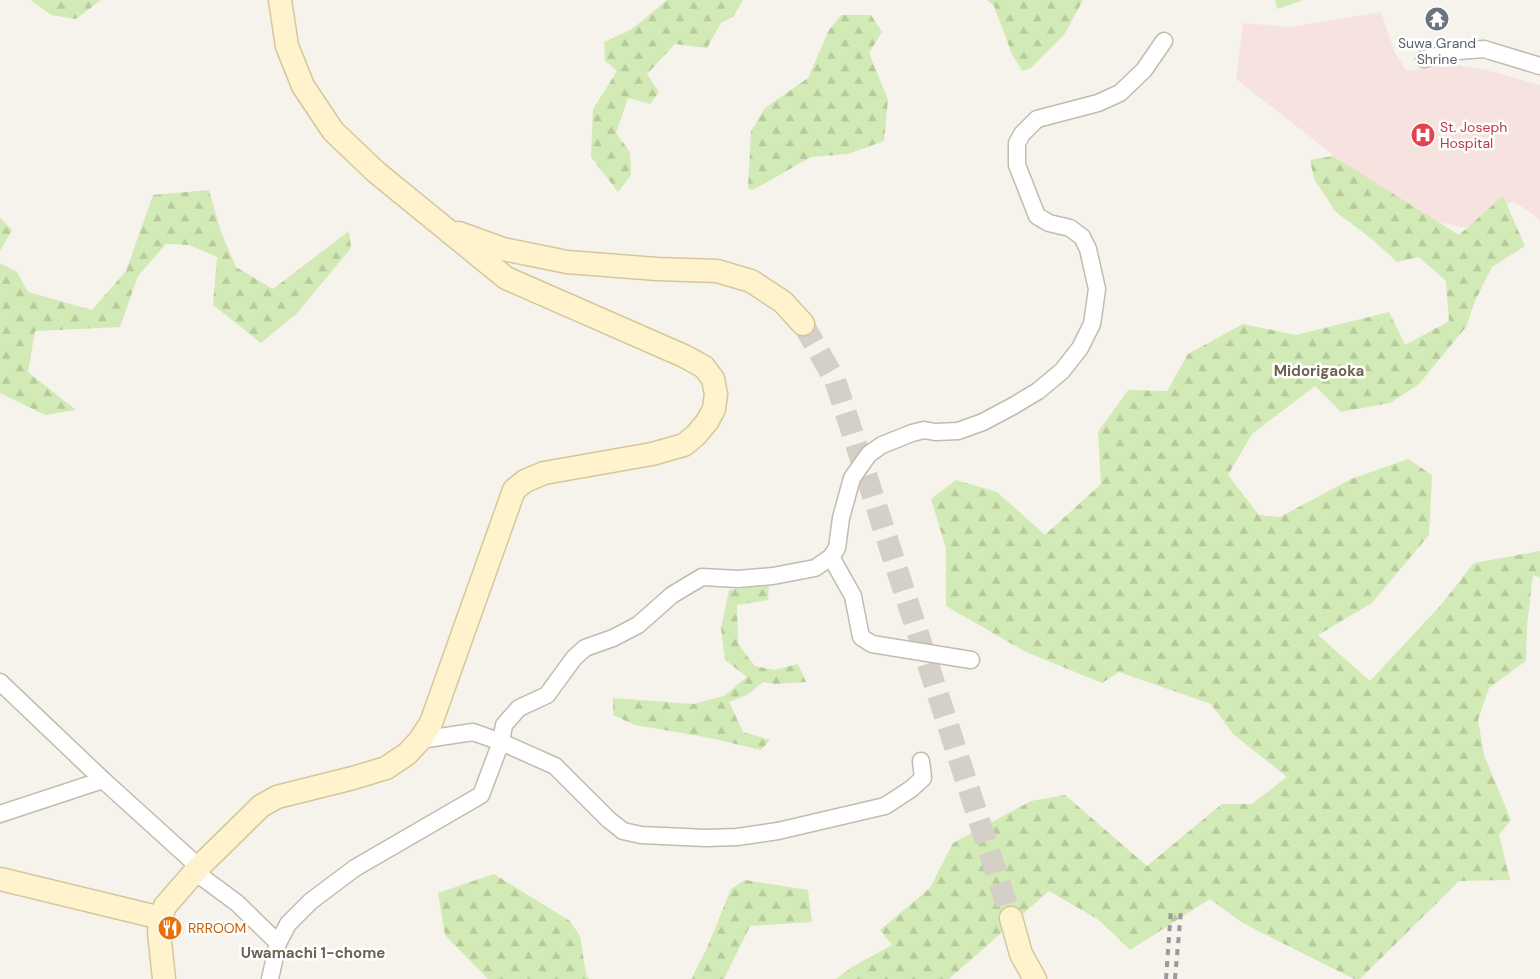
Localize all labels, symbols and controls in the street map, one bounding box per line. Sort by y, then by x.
temple icon: Suwa Grand Shrine [1424,6,1450,32]
place label: Suwa Grand Shrine [1398,34,1476,68]
place label: St. Joseph Hospital [1440,118,1507,152]
hospital icon: St. Joseph Hospital [1410,122,1436,148]
district label: Midorigaoka [1274,361,1364,381]
restaurant icon: RRROOM [157,915,183,941]
place label: RRROOM [188,919,246,937]
district label: Uwamachi 1-chome [241,943,385,963]

